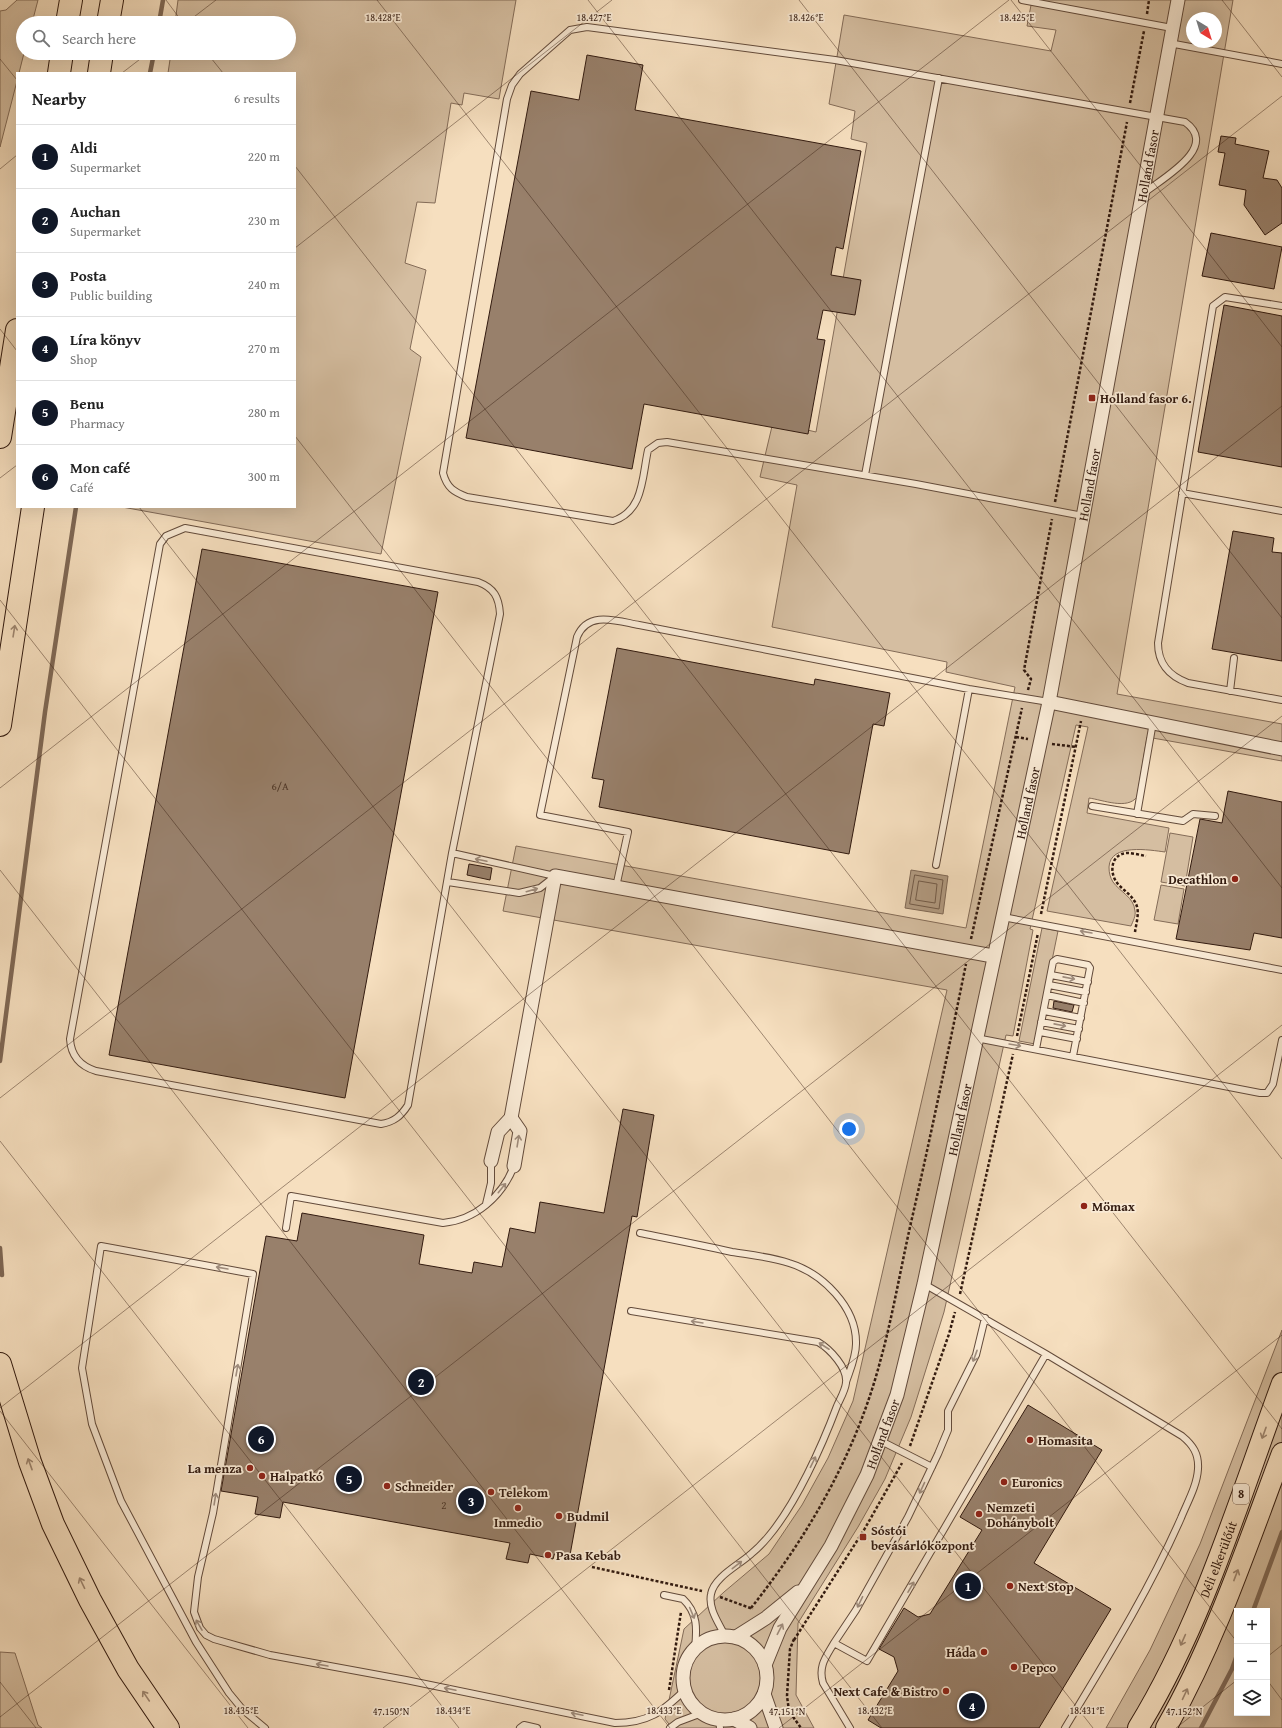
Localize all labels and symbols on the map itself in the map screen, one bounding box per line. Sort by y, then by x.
text: 18.428°E [365,10,401,25]
text: 18.427°E [576,10,612,25]
text: 18.426°E [788,10,824,25]
text: 18.425°E [999,10,1035,25]
north arrow [1186,12,1222,48]
street label: Holland fasor [1132,128,1164,204]
place label: Holland fasor 6. [1100,389,1192,408]
marker: Holland fasor 6. [1087,393,1097,403]
street label: Holland fasor [1073,446,1106,523]
one-way arrow [10,625,18,638]
street label: Holland fasor [1011,764,1045,841]
house number: 6/A [271,778,289,794]
one-way arrow [474,855,487,863]
place label: Decathlon [1168,870,1227,889]
marker: Decathlon [1230,874,1240,884]
one-way arrow [525,886,538,894]
one-way arrow [1080,928,1093,936]
one-way arrow [1062,975,1075,983]
one-way arrow [1053,1022,1066,1030]
one-way arrow [1008,1041,1021,1049]
street label: Holland fasor [943,1081,977,1158]
your location [839,1119,859,1139]
one-way arrow [514,1135,522,1148]
one-way arrow [498,1182,507,1193]
place label: Mömax [1092,1197,1135,1216]
marker: Mömax [1079,1201,1089,1211]
one-way arrow [216,1264,229,1272]
one-way arrow [691,1318,704,1326]
one-way arrow [819,1342,830,1350]
one-way arrow [970,1349,978,1361]
one-way arrow [233,1364,241,1377]
pin: 2 [408,1367,434,1397]
street label: Holland fasor [861,1396,905,1472]
pin: 6 [248,1424,274,1454]
one-way arrow [1259,1426,1267,1438]
place label: Homasita [1038,1431,1093,1450]
marker: Homasita [1025,1435,1035,1445]
one-way arrow [810,1456,817,1468]
one-way arrow [26,1458,34,1470]
place label: La menza [188,1459,242,1478]
marker: La menza [245,1463,255,1473]
pin: 5 [336,1464,362,1494]
place label: Halpatkó [270,1467,323,1486]
marker: Halpatkó [257,1471,267,1481]
place label: Euronics [1012,1473,1063,1492]
place label: Schneider [395,1477,453,1496]
marker: Euronics [999,1477,1009,1487]
marker: Schneider [382,1481,392,1491]
one-way arrow [918,1481,925,1493]
place label: Telekom [499,1483,549,1502]
road number: 8 [1233,1484,1249,1504]
pin: 3 [458,1486,484,1516]
marker: Telekom [486,1487,496,1497]
one-way arrow [211,1492,219,1505]
house number: 2 [441,1497,447,1513]
place label: Nemzeti Dohánybolt [987,1498,1054,1532]
marker: Inmedio [513,1503,523,1513]
place label: Budmil [567,1507,609,1526]
marker: Nemzeti Dohánybolt [974,1509,984,1519]
marker: Budmil [554,1511,564,1521]
place label: Inmedio [494,1513,542,1532]
street label: Déli elkerülőút [1195,1518,1242,1601]
place label: Sóstói bevásárlóközpont [871,1521,974,1555]
marker: Sóstói bevásárlóközpont [858,1532,868,1542]
place label: Pasa Kebab [556,1546,621,1565]
marker: Pasa Kebab [543,1550,553,1560]
one-way arrow [732,1561,742,1570]
one-way arrow [1233,1569,1241,1581]
pin: 1 [955,1571,981,1601]
one-way arrow [78,1577,85,1589]
place label: Next Stop [1018,1577,1074,1596]
one-way arrow [907,1581,915,1593]
marker: Next Stop [1005,1581,1015,1591]
one-way arrow [856,1596,864,1608]
one-way arrow [689,1607,697,1619]
one-way arrow [195,1619,203,1631]
one-way arrow [777,1623,784,1635]
one-way arrow [1179,1634,1186,1646]
place label: Háda [946,1643,976,1662]
marker: Háda [979,1647,989,1657]
place label: Pepco [1022,1658,1056,1677]
one-way arrow [316,1660,329,1668]
marker: Pepco [1009,1662,1019,1672]
place label: Next Cafe & Bistro [833,1682,938,1701]
one-way arrow [444,1684,457,1692]
marker: Next Cafe & Bistro [941,1686,951,1696]
one-way arrow [1182,1688,1189,1700]
one-way arrow [142,1691,150,1702]
pin: 4 [959,1691,985,1721]
text: 18.435°E [223,1703,259,1718]
text: 18.434°E [435,1703,471,1718]
text: 18.433°E [646,1703,682,1718]
text: 18.432°E [857,1703,893,1718]
text: 18.431°E [1069,1703,1105,1718]
text: 47.150°N [373,1704,410,1719]
text: 47.151°N [769,1704,806,1719]
text: 47.152°N [1166,1704,1203,1719]
one-way arrow [571,1710,584,1718]

